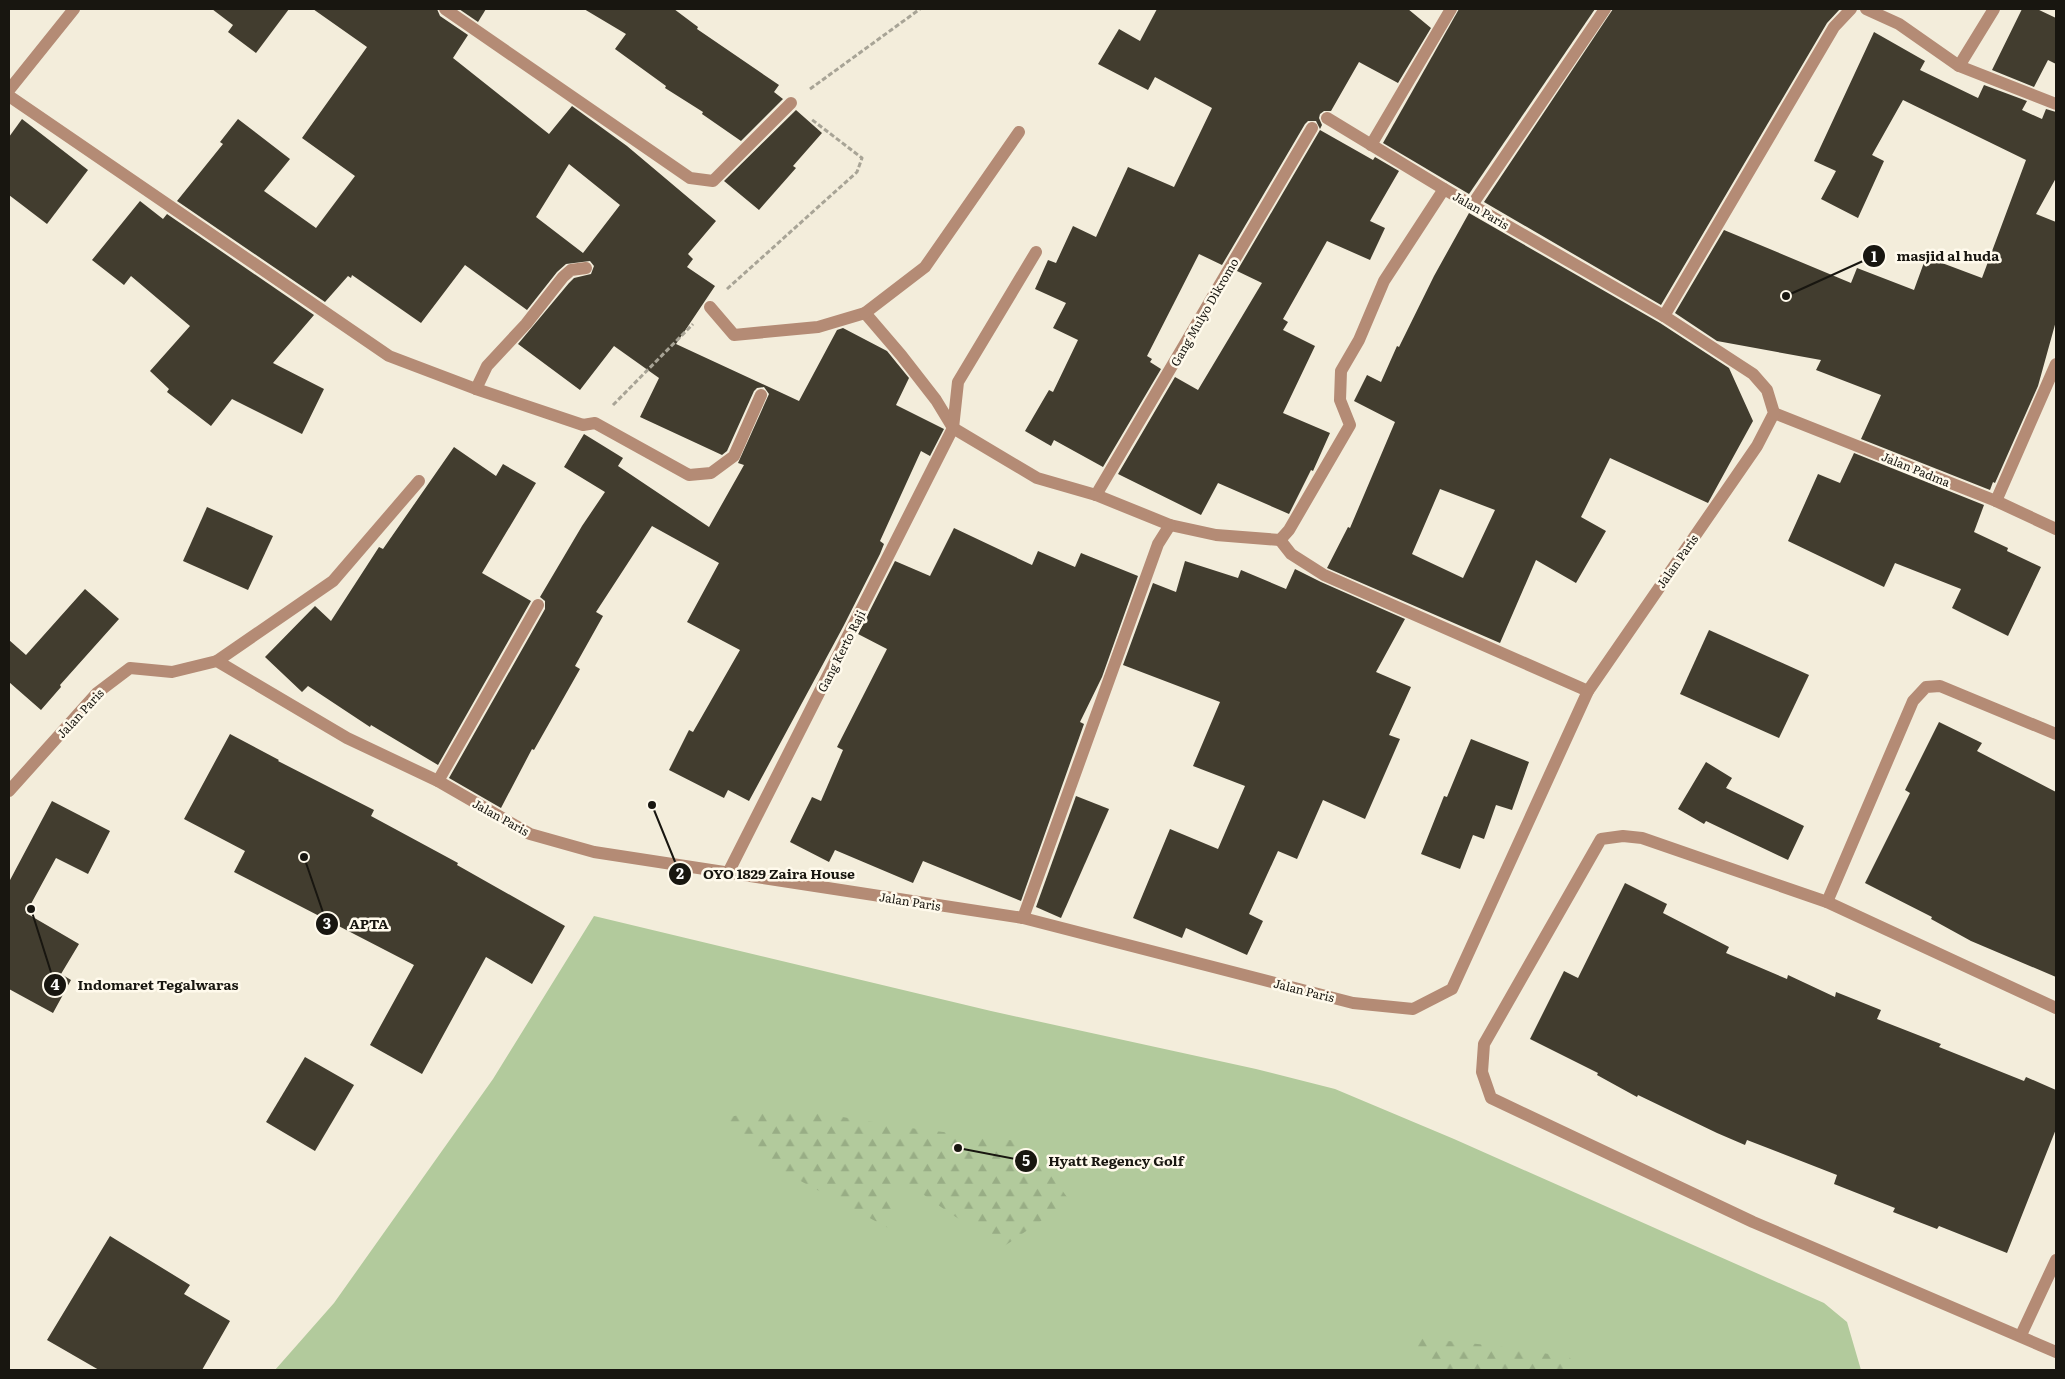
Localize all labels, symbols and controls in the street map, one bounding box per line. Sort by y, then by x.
street label: Jalan Paris [1450,187,1513,234]
callout: masjid al huda [1862,242,2009,271]
text: 1 [1871,244,1877,267]
text: masjid al huda [1897,245,2000,265]
street label: Gang Mulyo Dikromo [1166,254,1242,370]
street label: Jalan Padma [1879,447,1953,491]
street label: Jalan Paris [1652,530,1702,592]
street label: Gang Kerto Raji [813,607,869,695]
street label: Jalan Paris [52,684,108,742]
street label: Jalan Paris [469,794,533,840]
callout: OYO 1829 Zaira House [668,860,865,889]
text: 2 [676,861,684,884]
text: OYO 1829 Zaira House [703,863,855,883]
street label: Jalan Paris [878,887,943,915]
callout: APTA [314,909,399,938]
text: 3 [323,911,331,934]
text: APTA [349,913,389,933]
callout: Indomaret Tegalwaras [42,970,248,999]
text: 4 [50,972,60,995]
text: Indomaret Tegalwaras [78,974,239,994]
street label: Jalan Paris [1272,974,1337,1006]
callout: Hyatt Regency Golf [1013,1147,1193,1176]
text: 5 [1022,1148,1030,1171]
text: Hyatt Regency Golf [1048,1150,1186,1170]

